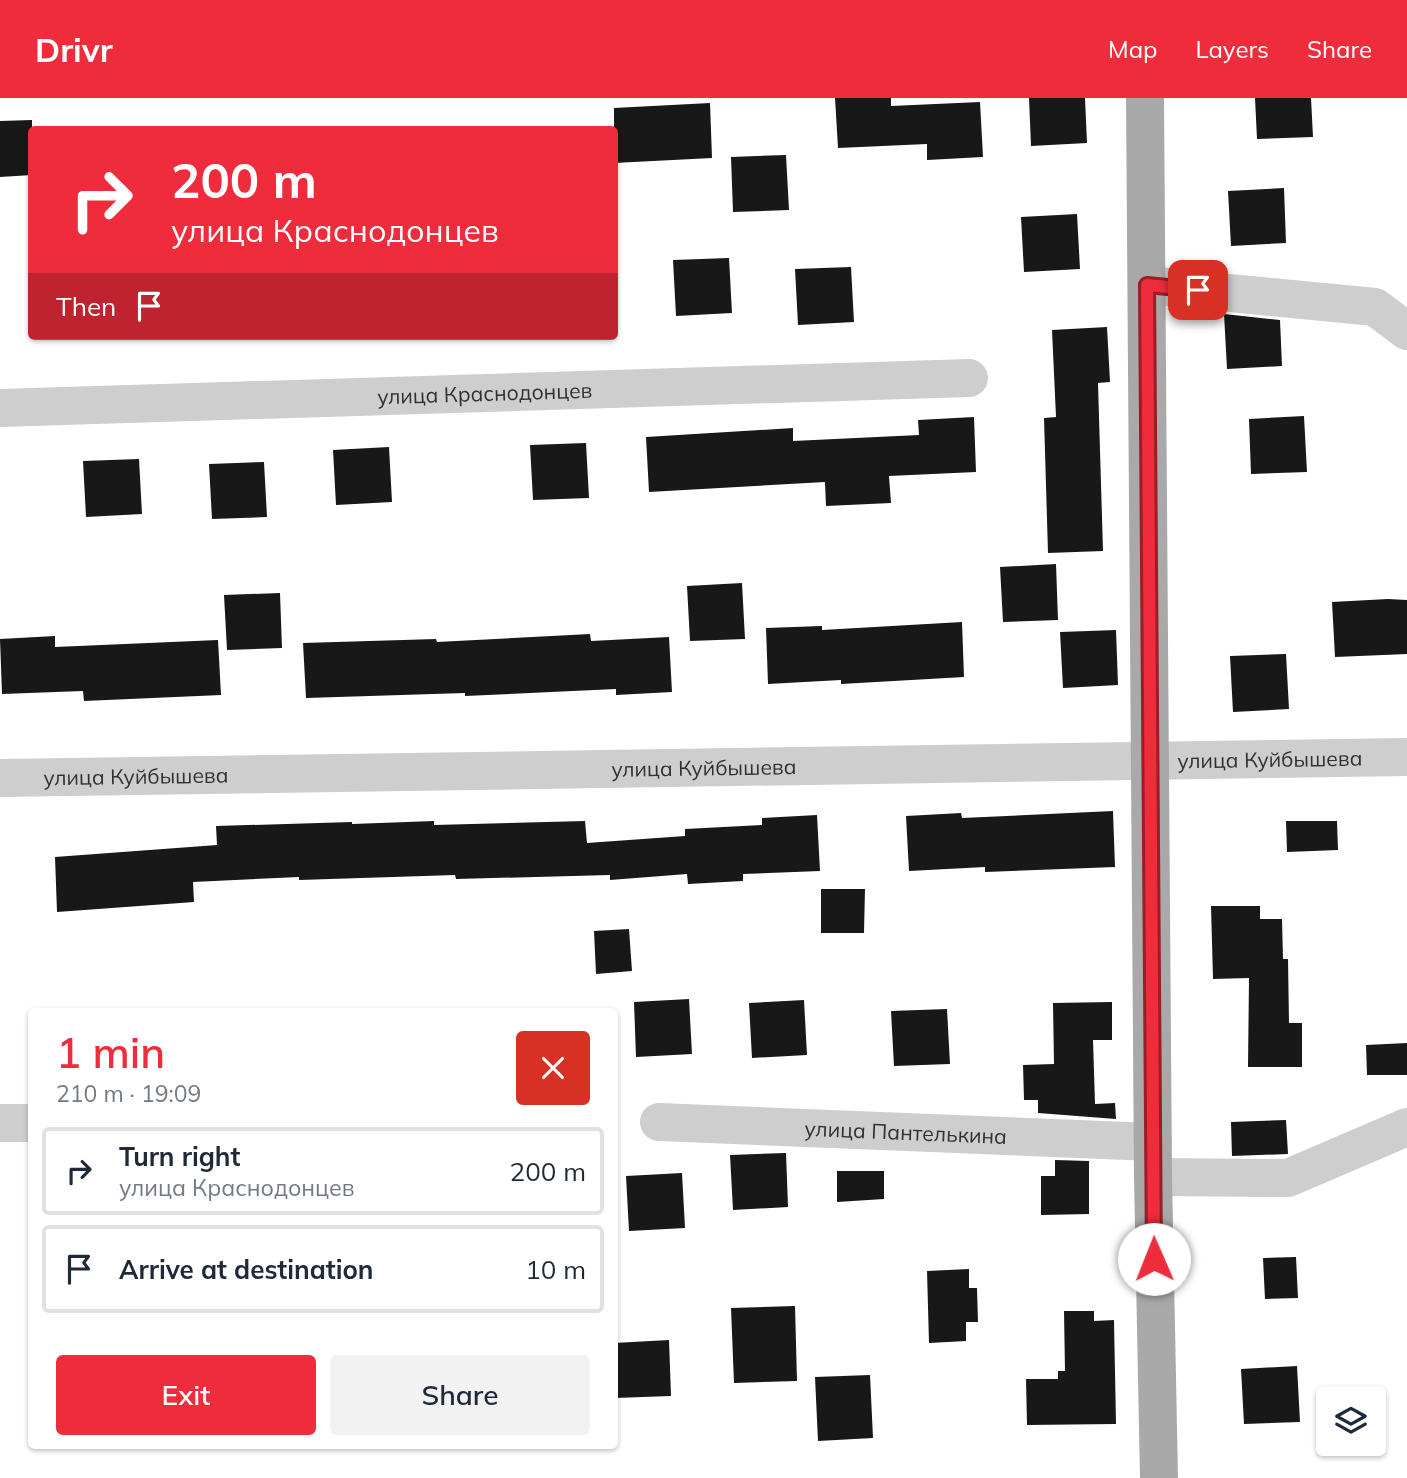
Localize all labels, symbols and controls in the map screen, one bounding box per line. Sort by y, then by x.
text: Drivr [35,29,113,70]
text: Map [1108,34,1157,64]
text: Layers [1195,34,1269,64]
text: Share [1307,34,1372,64]
text: 200 m [171,149,317,210]
icon: right [56,154,147,245]
text: улица Краснодонцев [171,210,499,250]
pin [1168,260,1228,320]
icon: arrive [1179,271,1217,309]
icon: arrive [130,287,168,325]
text: Then [56,290,116,323]
street label: улица Краснодонцев [377,377,593,409]
street label: улица Куйбышева [1177,745,1363,773]
street label: улица Куйбышева [611,753,797,782]
street label: улица Куйбышева [43,762,229,790]
text: 1 min [56,1026,165,1079]
button: close [516,1031,590,1105]
text: 210 m · 19:09 [56,1079,201,1108]
street label: улица Пантелькина [804,1115,1007,1149]
text: Turn right [119,1140,240,1173]
icon: right [60,1152,98,1190]
text: 200 m [510,1155,586,1188]
text: улица Краснодонцев [119,1173,355,1202]
position arrow [1117,1222,1191,1296]
icon: arrive [60,1250,98,1288]
text: Arrive at destination [119,1253,374,1286]
text: 10 m [525,1253,586,1286]
button: Exit [56,1355,316,1435]
button: Share [330,1355,590,1435]
map controls [1316,1386,1386,1456]
button: layers [1316,1386,1386,1456]

